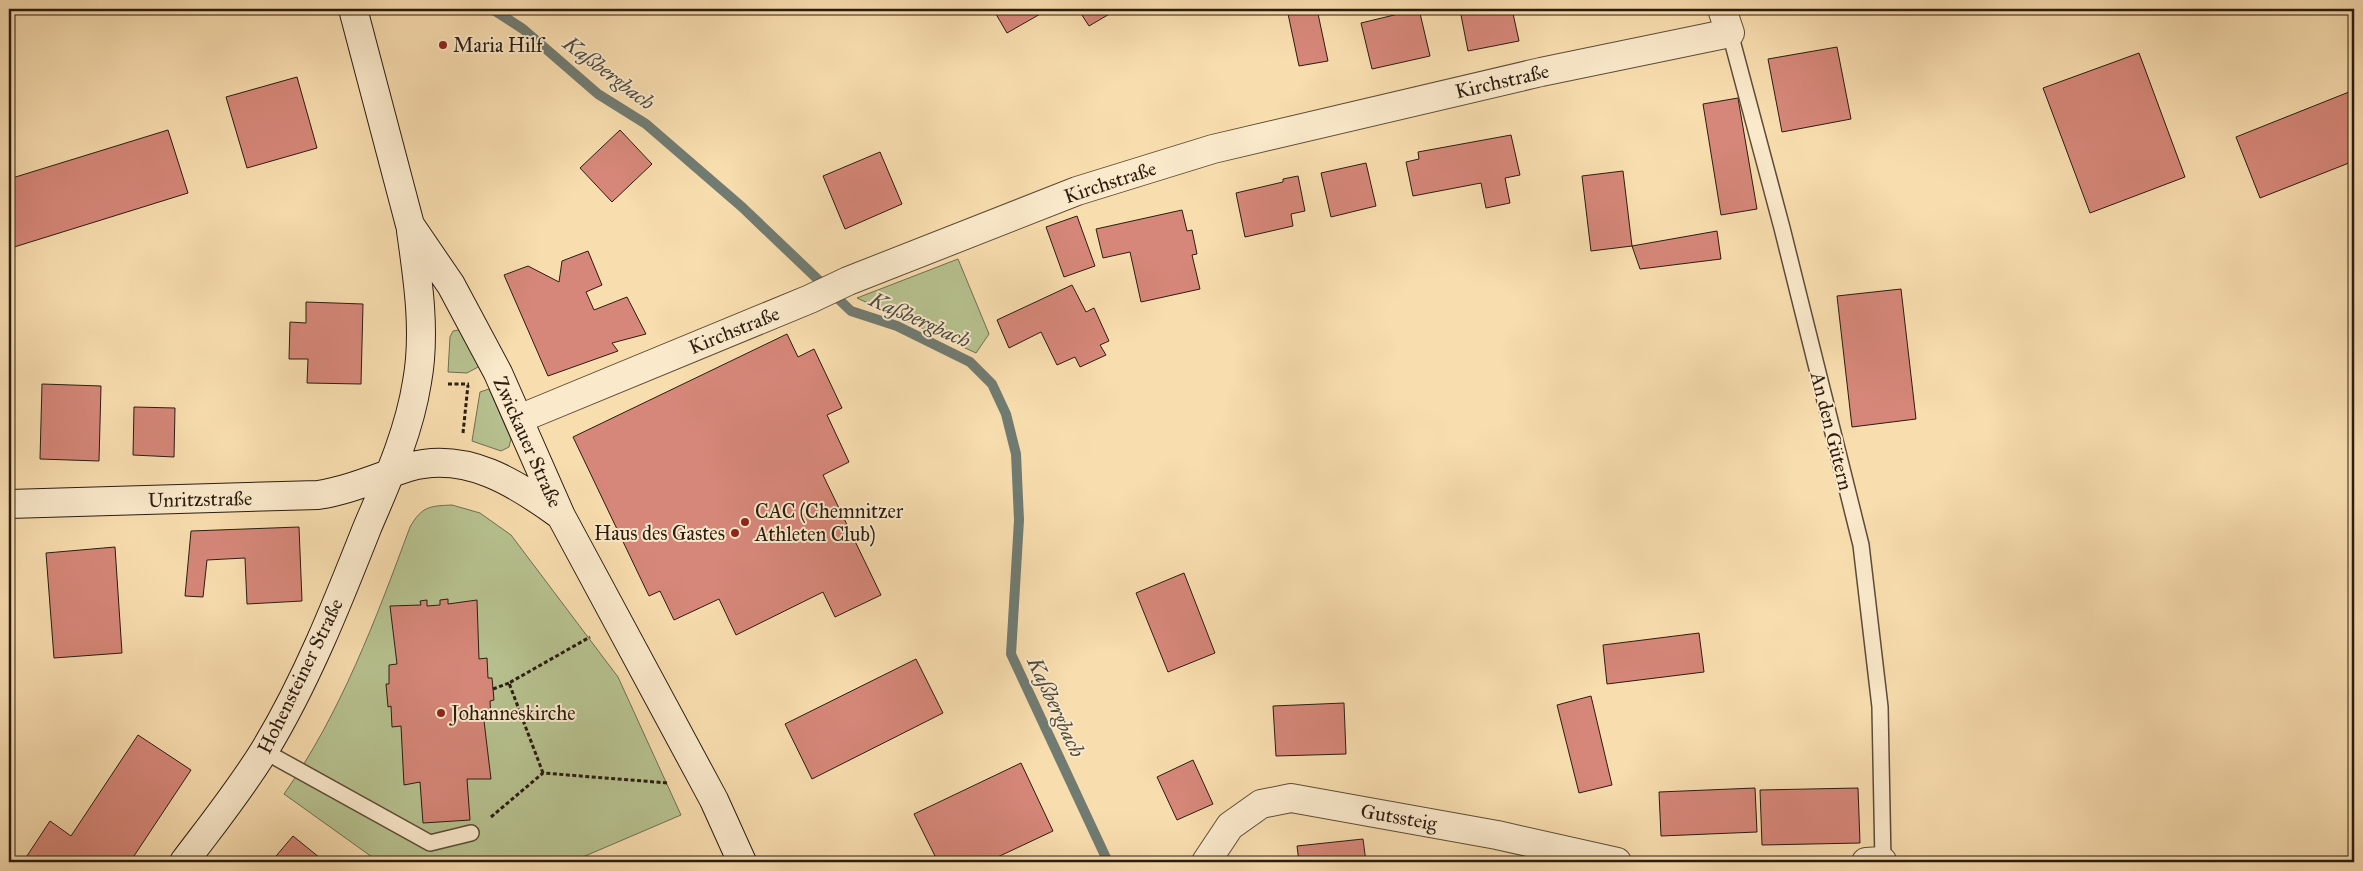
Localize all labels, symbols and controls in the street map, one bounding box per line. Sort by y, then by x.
water label: Kaßbergbach [557,30,660,116]
place label: Maria Hilf [453,33,546,57]
marker: Maria Hilf [437,39,449,51]
street label: Kirchstraße [1453,59,1551,103]
street label: Kirchstraße [1061,156,1159,208]
water label: Kaßbergbach [865,286,974,354]
street label: Kirchstraße [685,301,783,359]
street label: An den Gütern [1805,368,1858,493]
street label: Zwickauer Straße [488,373,568,511]
street label: Unritzstraße [148,486,252,512]
place label: CAC (Chemnitzer Athleten Club) [754,499,904,547]
marker: CAC (Chemnitzer Athleten Club) [739,516,751,528]
place label: Haus des Gastes [594,521,725,545]
marker: Haus des Gastes [729,527,741,539]
street label: Hohensteiner Straße [252,594,348,758]
water label: Kaßbergbach [1021,652,1091,761]
place label: Johanneskirche [449,701,576,726]
marker: Johanneskirche [435,707,447,719]
street label: Gutssteig [1359,798,1440,837]

